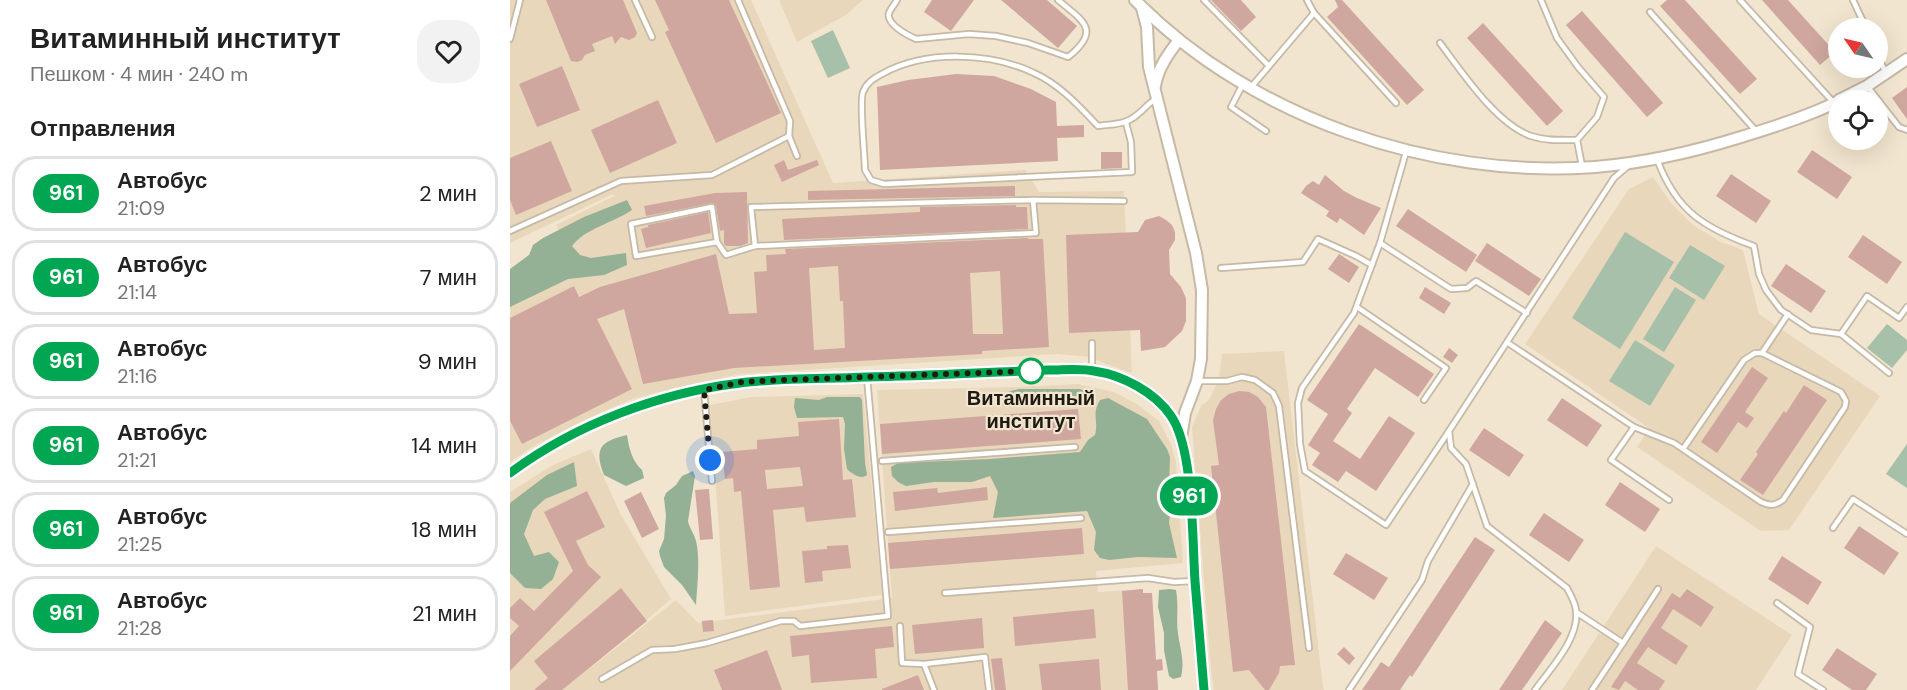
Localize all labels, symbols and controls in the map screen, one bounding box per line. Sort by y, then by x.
north arrow [1828,18,1888,78]
map controls [1828,18,1888,150]
text: Витаминный институт [30,20,341,57]
button: heart [417,20,480,83]
text: Пешком · 4 мин · 240 m [30,61,248,87]
button: locate [1828,90,1888,150]
text: Отправления [30,114,176,143]
text: Автобус [117,166,207,195]
text: 961 [49,179,83,207]
text: 2 мин [419,179,477,208]
text: 21:09 [117,195,165,221]
text: Автобус [117,250,207,279]
text: 961 [49,263,83,291]
text: 7 мин [420,263,477,292]
text: 21:14 [117,279,157,305]
text: Автобус [117,334,207,363]
text: 961 [49,347,83,375]
text: 9 мин [418,347,477,376]
marker: Витаминный институт [1018,358,1044,384]
text: 21:16 [117,363,158,389]
place label: Витаминный институт [967,385,1095,434]
text: Автобус [117,418,207,447]
text: 961 [49,431,83,459]
text: 14 мин [411,431,477,460]
your location [695,445,725,475]
text: 21:21 [117,447,157,473]
line badge: 961 [1154,476,1224,516]
text: 961 [1172,482,1206,510]
text: Автобус [117,502,207,531]
text: 961 [49,515,83,543]
text: 18 мин [411,515,477,544]
text: 21:25 [117,531,163,557]
text: Автобус [117,586,207,615]
text: 961 [49,599,83,627]
text: 21 мин [412,599,477,628]
text: 21:28 [117,615,162,641]

